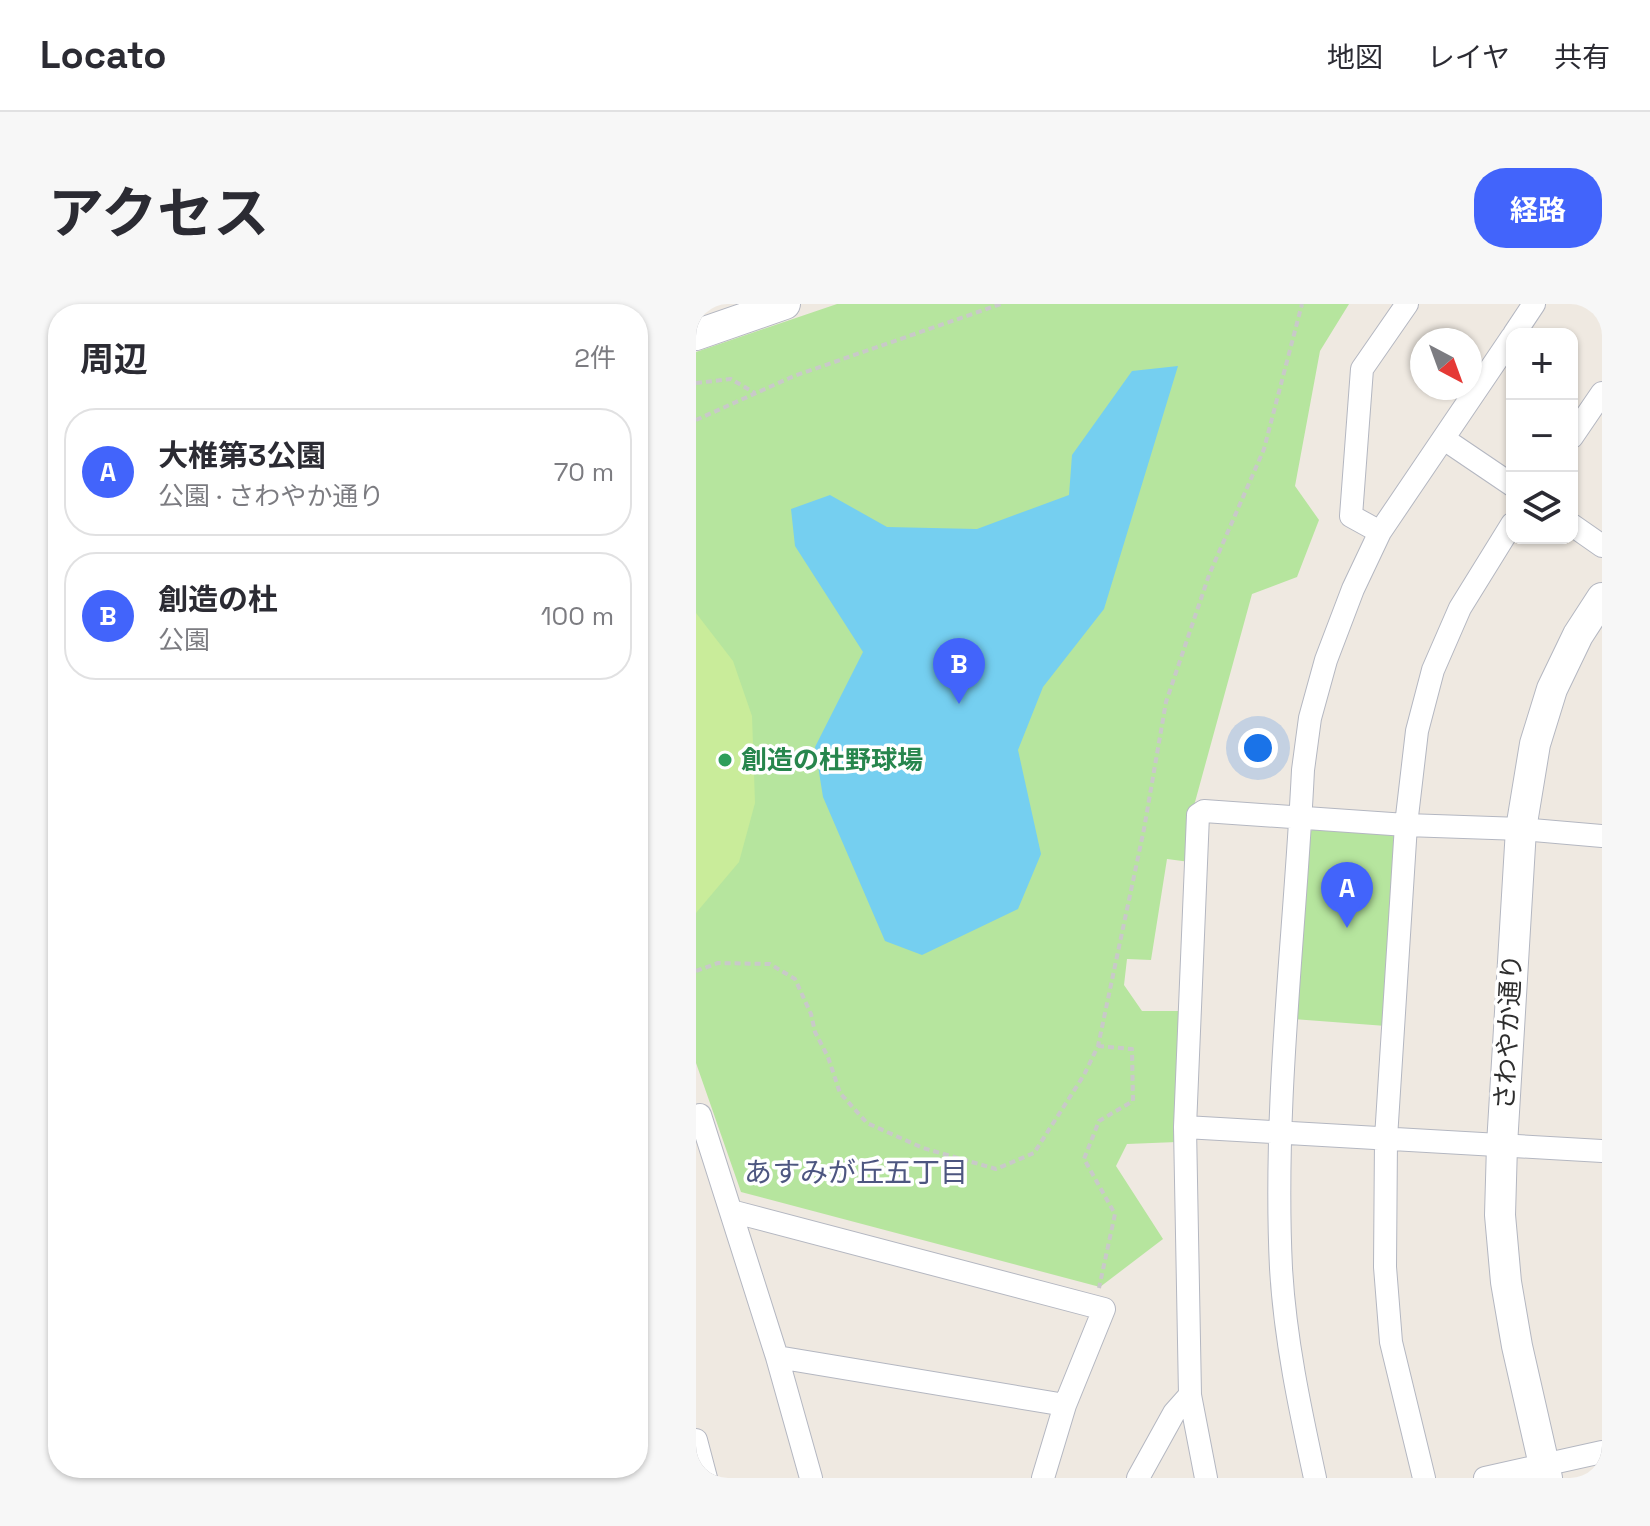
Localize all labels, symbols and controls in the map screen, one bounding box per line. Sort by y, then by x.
text: Locato [40,31,167,79]
text: 地図 [1327,39,1383,75]
text: レイヤ [1427,39,1510,75]
text: 共有 [1554,39,1610,75]
button: 経路 [1474,168,1602,248]
text: アクセス [48,178,269,249]
north arrow [1410,328,1482,400]
map controls [1506,328,1578,544]
button: + [1506,328,1578,400]
text: 周辺 [80,338,148,381]
text: 2件 [574,341,616,375]
button: − [1506,400,1578,472]
text: 大椎第3公園 [158,436,326,475]
text: A [100,455,116,489]
text: 70 m [554,455,614,489]
button: layers [1506,472,1578,544]
text: 公園 · さわやか通り [158,479,384,513]
text: 創造の杜 [158,580,278,619]
text: B [99,599,117,633]
text: 100 m [541,599,614,633]
text: 公園 [158,623,210,657]
pin: B [933,638,985,704]
your location [1238,728,1278,768]
place label: 創造の杜野球場 [741,743,923,777]
marker: 創造の杜野球場 [716,751,734,769]
pin: A [1321,862,1373,928]
street label: さわやか通り [1487,953,1529,1111]
district label: あすみが丘五丁目 [744,1154,968,1190]

